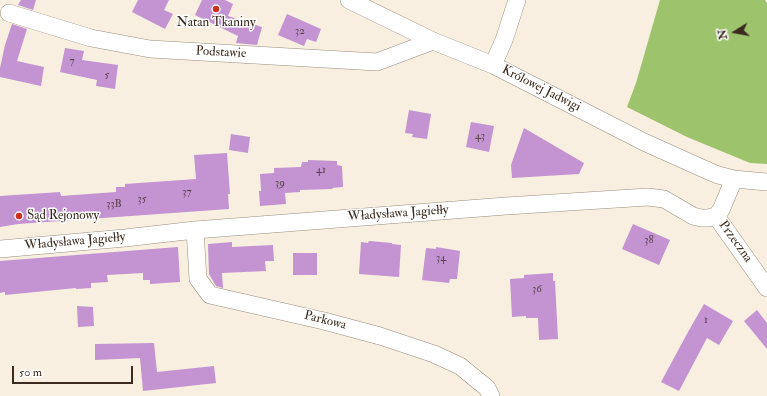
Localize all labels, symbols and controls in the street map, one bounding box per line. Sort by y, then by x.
marker: Natan Tkaniny [211,4,221,14]
north arrow [715,12,755,52]
place label: Natan Tkaniny [176,15,256,31]
house number: 32 [295,25,305,39]
text: N [715,28,730,40]
street label: Podstawie [195,44,247,62]
house number: 7 [69,55,75,69]
street label: Królowej Jadwigi [499,62,583,116]
house number: 5 [105,69,109,83]
house number: 43 [475,130,485,144]
house number: 41 [316,164,326,178]
house number: 39 [275,177,285,191]
house number: 37 [182,186,192,200]
house number: 35 [137,193,147,207]
house number: 33B [106,198,122,212]
street label: Władysława Jagiełły [347,203,449,225]
place label: Sąd Rejonowy [27,208,99,224]
marker: Sąd Rejonowy [14,211,24,221]
street label: Przeczna [715,218,755,266]
street label: Władysława Jagiełły [24,230,126,254]
house number: 38 [644,234,654,248]
house number: 34 [436,252,446,266]
house number: 36 [532,283,542,297]
street label: Parkowa [302,308,348,334]
house number: 1 [704,314,708,328]
scale bar [14,358,135,384]
text: 50 m [19,365,42,380]

